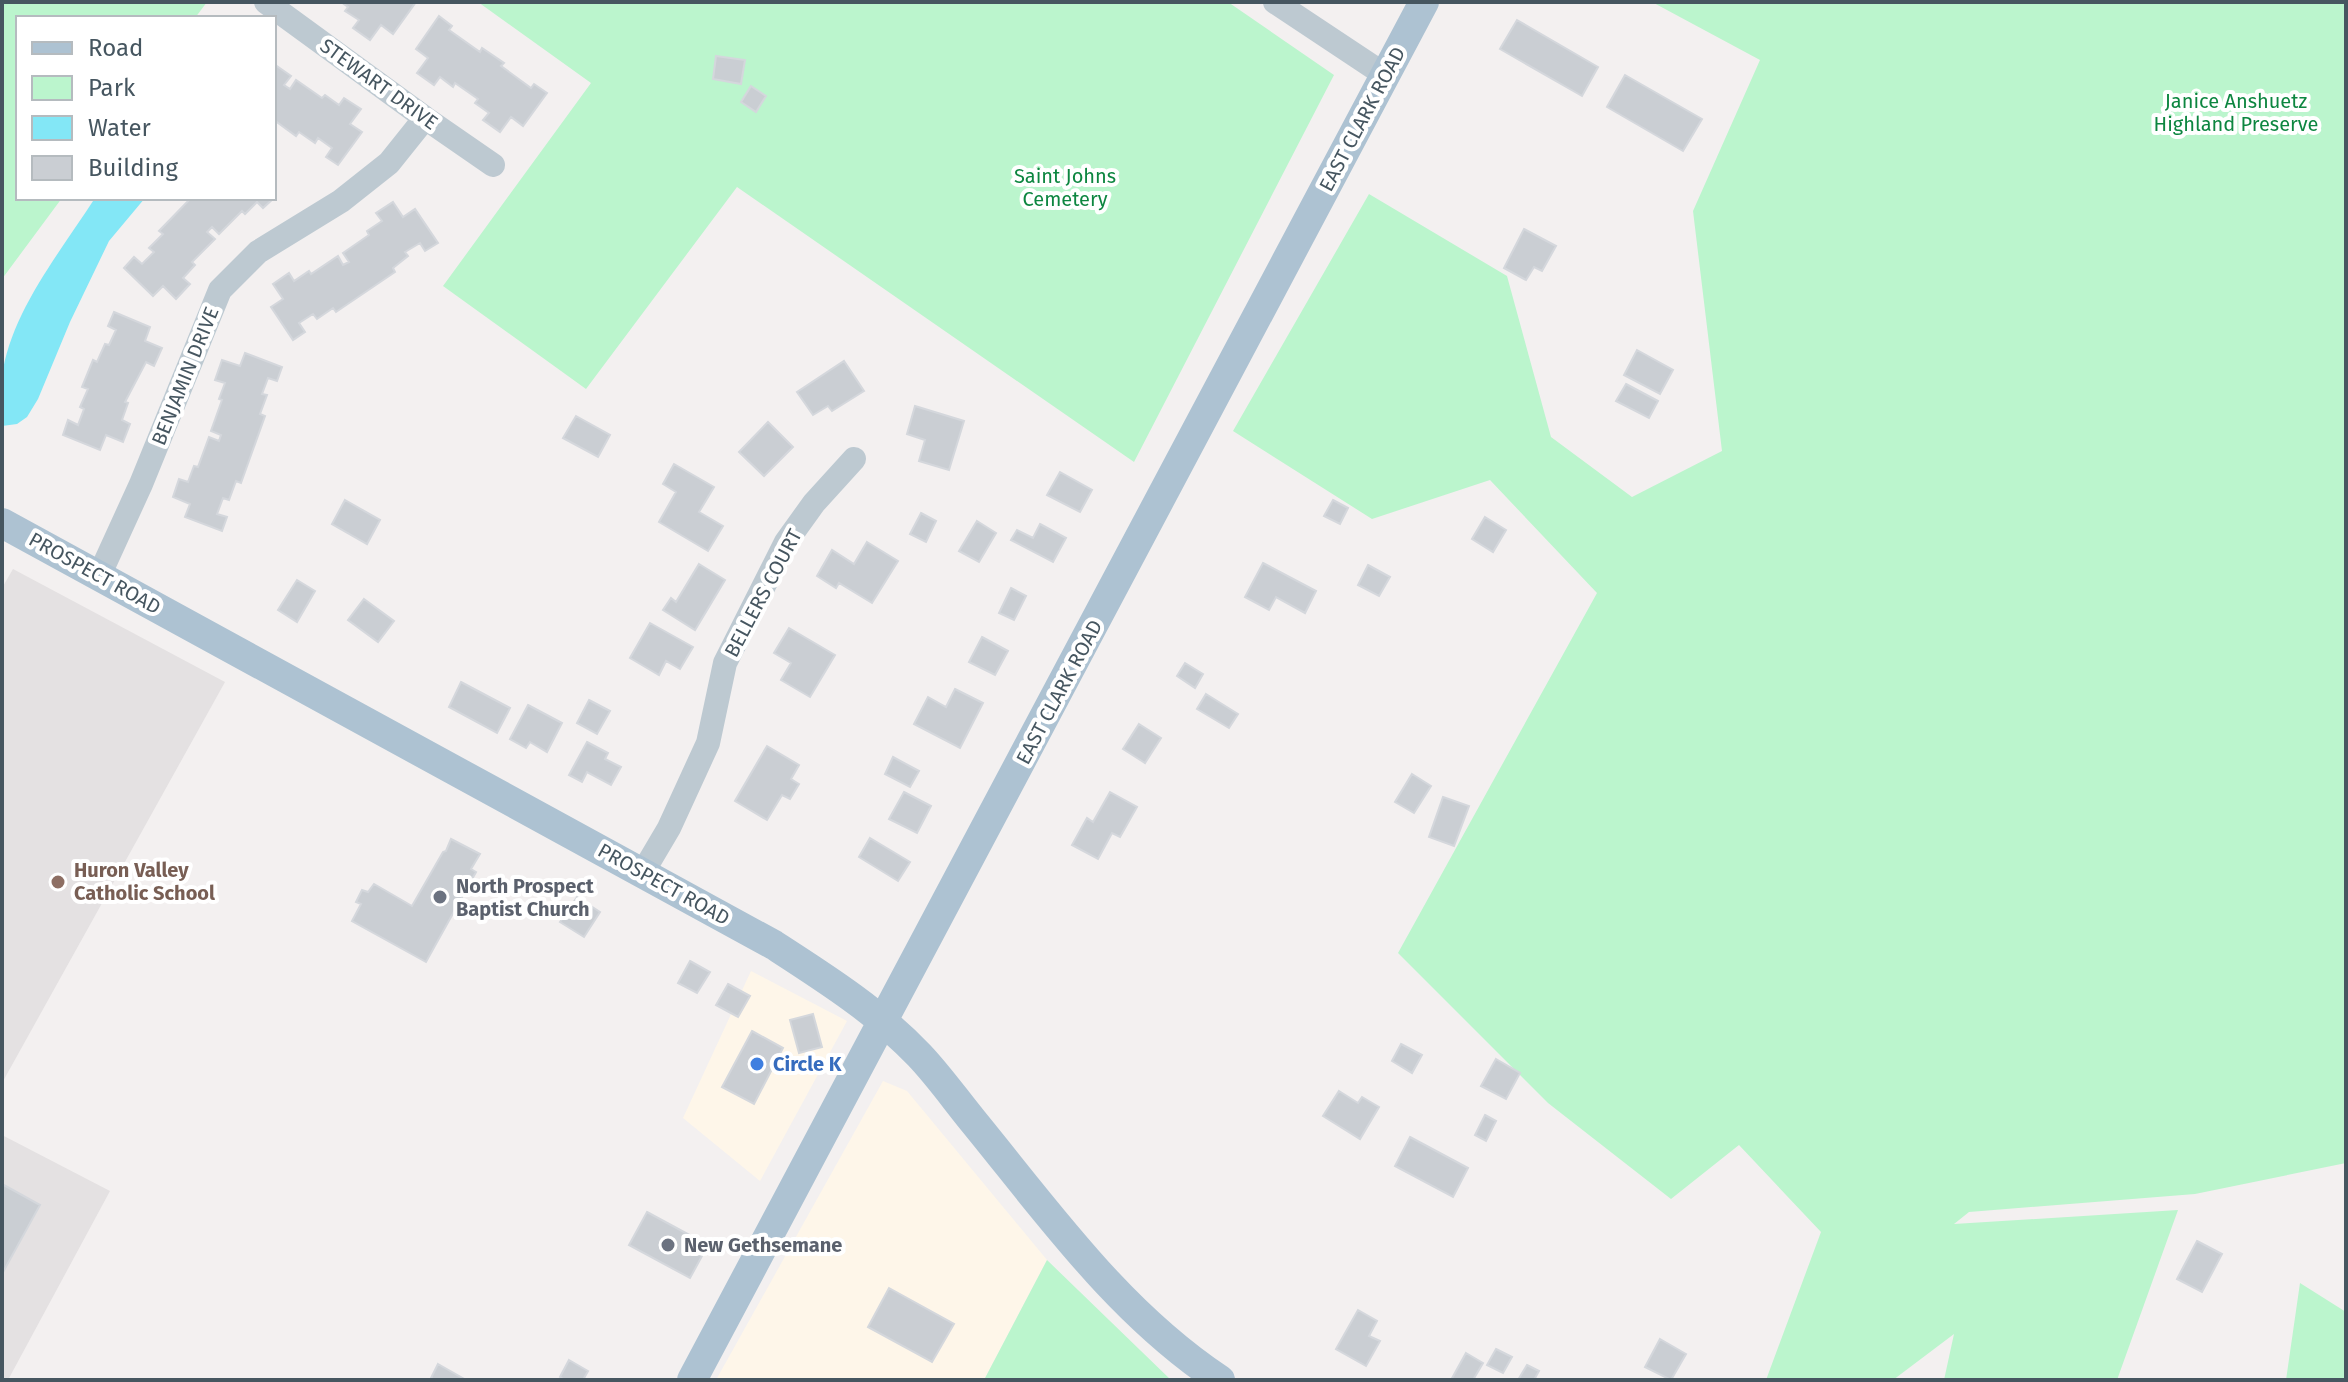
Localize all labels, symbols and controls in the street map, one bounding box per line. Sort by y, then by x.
legend [16,16,276,200]
street label: STEWART DRIVE [316,33,442,135]
text: Road [88,34,143,62]
street label: EAST CLARK ROAD [1314,43,1410,195]
text: Park [88,74,136,102]
park label: Janice Anshuetz Highland Preserve [2154,89,2318,136]
text: Water [88,114,152,142]
text: Building [88,154,178,182]
park label: Saint Johns Cemetery [1014,164,1116,211]
street label: BENJAMIN DRIVE [146,303,224,449]
street label: BELLERS COURT [719,524,807,661]
street label: PROSPECT ROAD [25,527,165,619]
street label: EAST CLARK ROAD [1011,616,1107,768]
street label: PROSPECT ROAD [594,838,734,930]
place label: Huron Valley Catholic School [74,858,215,905]
marker: Huron Valley Catholic School [49,873,67,891]
place label: North Prospect Baptist Church [456,874,594,921]
marker: North Prospect Baptist Church [431,888,449,906]
place label: Circle K [773,1052,842,1076]
marker: Circle K [748,1055,766,1073]
place label: New Gethsemane [684,1233,842,1257]
marker: New Gethsemane [659,1236,677,1254]

